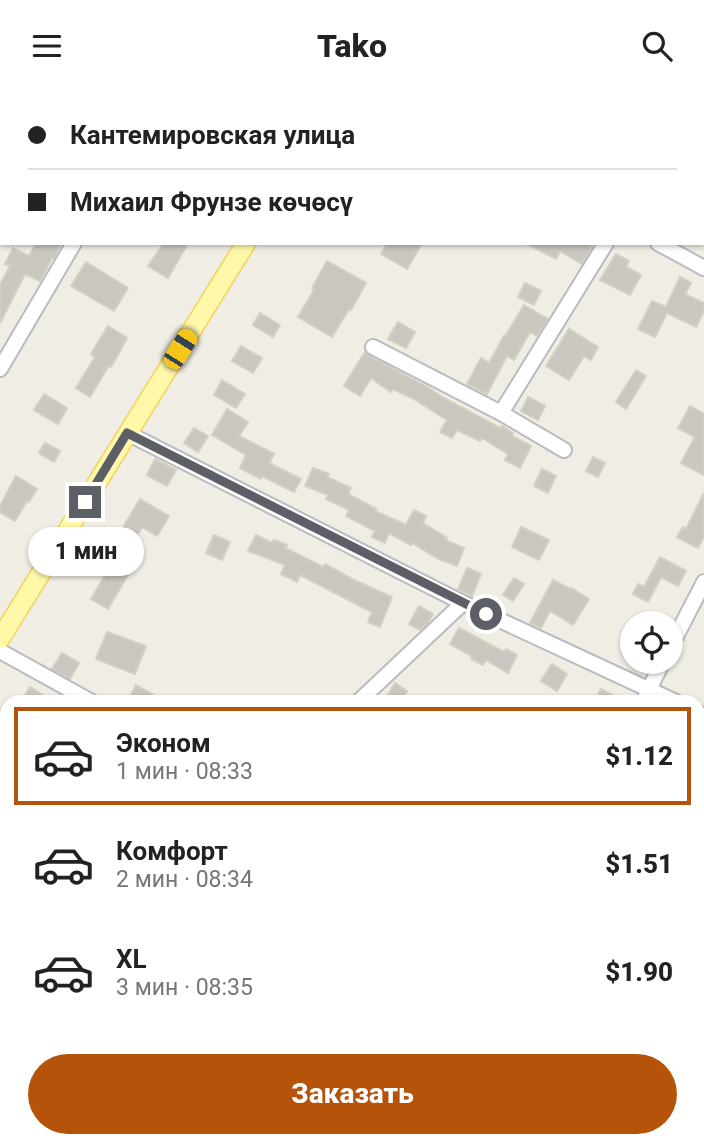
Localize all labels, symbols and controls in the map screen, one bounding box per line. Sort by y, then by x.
icon: menu [28,27,66,65]
text: Tako [317,27,387,65]
icon: search [638,27,676,65]
text: Кантемировская улица [70,120,355,150]
text: Михаил Фрунзе көчөсү [70,187,353,217]
car [160,326,201,372]
route end [69,486,101,518]
callout: 1 мин [27,527,143,576]
text: 1 мин [55,538,117,565]
route start [470,598,502,630]
map controls [620,611,683,674]
button: locate [620,611,683,674]
icon: car [32,725,95,788]
text: Эконом [116,728,211,758]
text: $1.12 [605,741,673,771]
text: 1 мин · 08:33 [116,758,253,785]
icon: car [32,833,95,896]
text: Комфорт [116,836,228,866]
text: $1.51 [605,849,673,879]
text: 2 мин · 08:34 [116,866,253,893]
icon: car [32,941,95,1004]
text: XL [116,944,147,974]
text: $1.90 [605,957,673,987]
text: 3 мин · 08:35 [116,974,253,1001]
button: Заказать [28,1054,677,1134]

